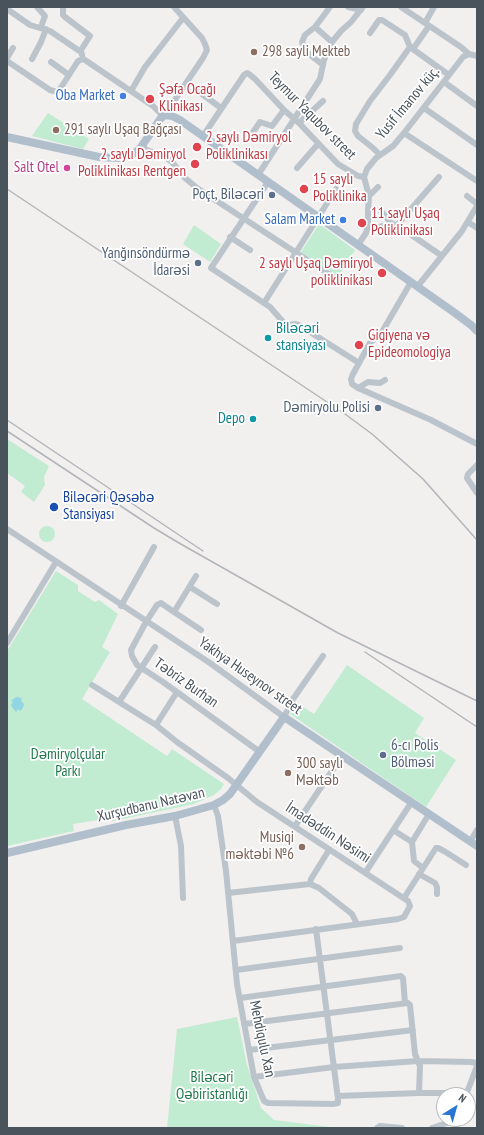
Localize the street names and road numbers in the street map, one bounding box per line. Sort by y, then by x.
street label: Yusif İmanov küç. [372,63,444,143]
street label: Teymur Yaqubov street [264,68,360,164]
street label: Yakhya Huseynov street [195,634,305,718]
street label: Təbriz Burhan [150,654,222,712]
street label: Xurşudbanu Natəvan [96,784,206,826]
street label: İmadəddin Nəsimi [282,799,374,867]
street label: Mehdiqulu Xan [245,999,279,1079]

